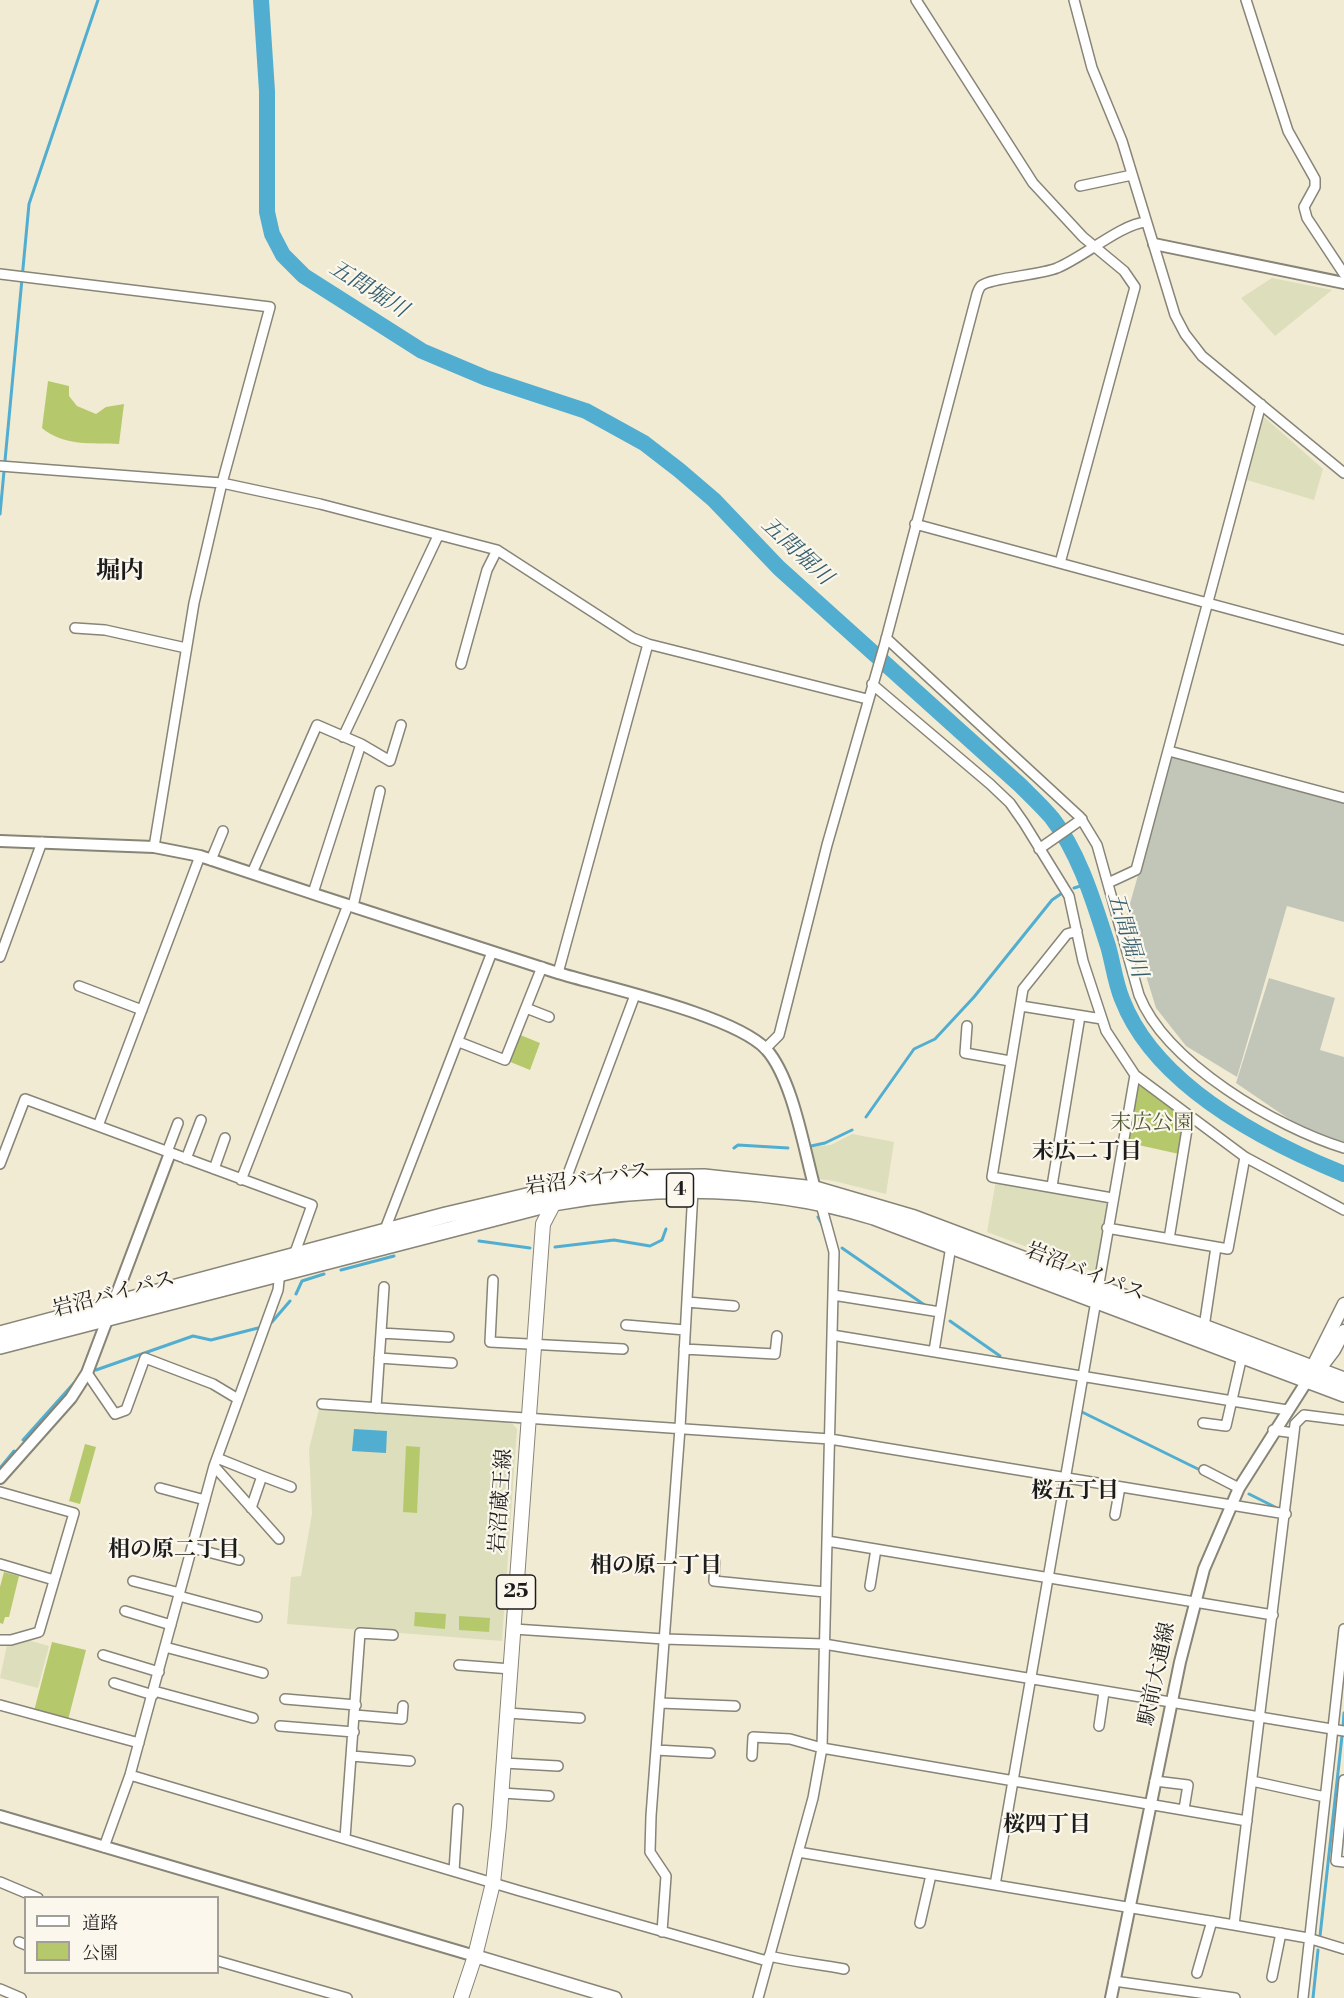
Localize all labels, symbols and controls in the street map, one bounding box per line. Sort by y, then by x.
water label: 五間堀川 [324,255,412,325]
water label: 五間堀川 [755,512,837,592]
district label: 堀内 [96,558,144,586]
water label: 五間堀川 [1101,889,1151,981]
park label: 末広公園 [1110,1111,1194,1137]
district label: 末広二丁目 [1032,1140,1142,1166]
street label: 岩沼バイパス [524,1159,652,1201]
road number: 4 [666,1173,694,1207]
street label: 岩沼バイパス [1022,1239,1148,1307]
street label: 岩沼バイパス [50,1267,178,1323]
street label: 岩沼蔵王線 [486,1448,518,1554]
district label: 桜五丁目 [1031,1479,1119,1505]
district label: 相の原二丁目 [108,1538,240,1564]
district label: 相の原一丁目 [590,1554,722,1580]
road number: 25 [496,1575,536,1609]
street label: 駅前大通線 [1135,1620,1181,1728]
district label: 桜四丁目 [1003,1813,1091,1839]
legend [24,1896,219,1974]
text: 道路 [82,1912,118,1935]
text: 公園 [82,1942,118,1965]

